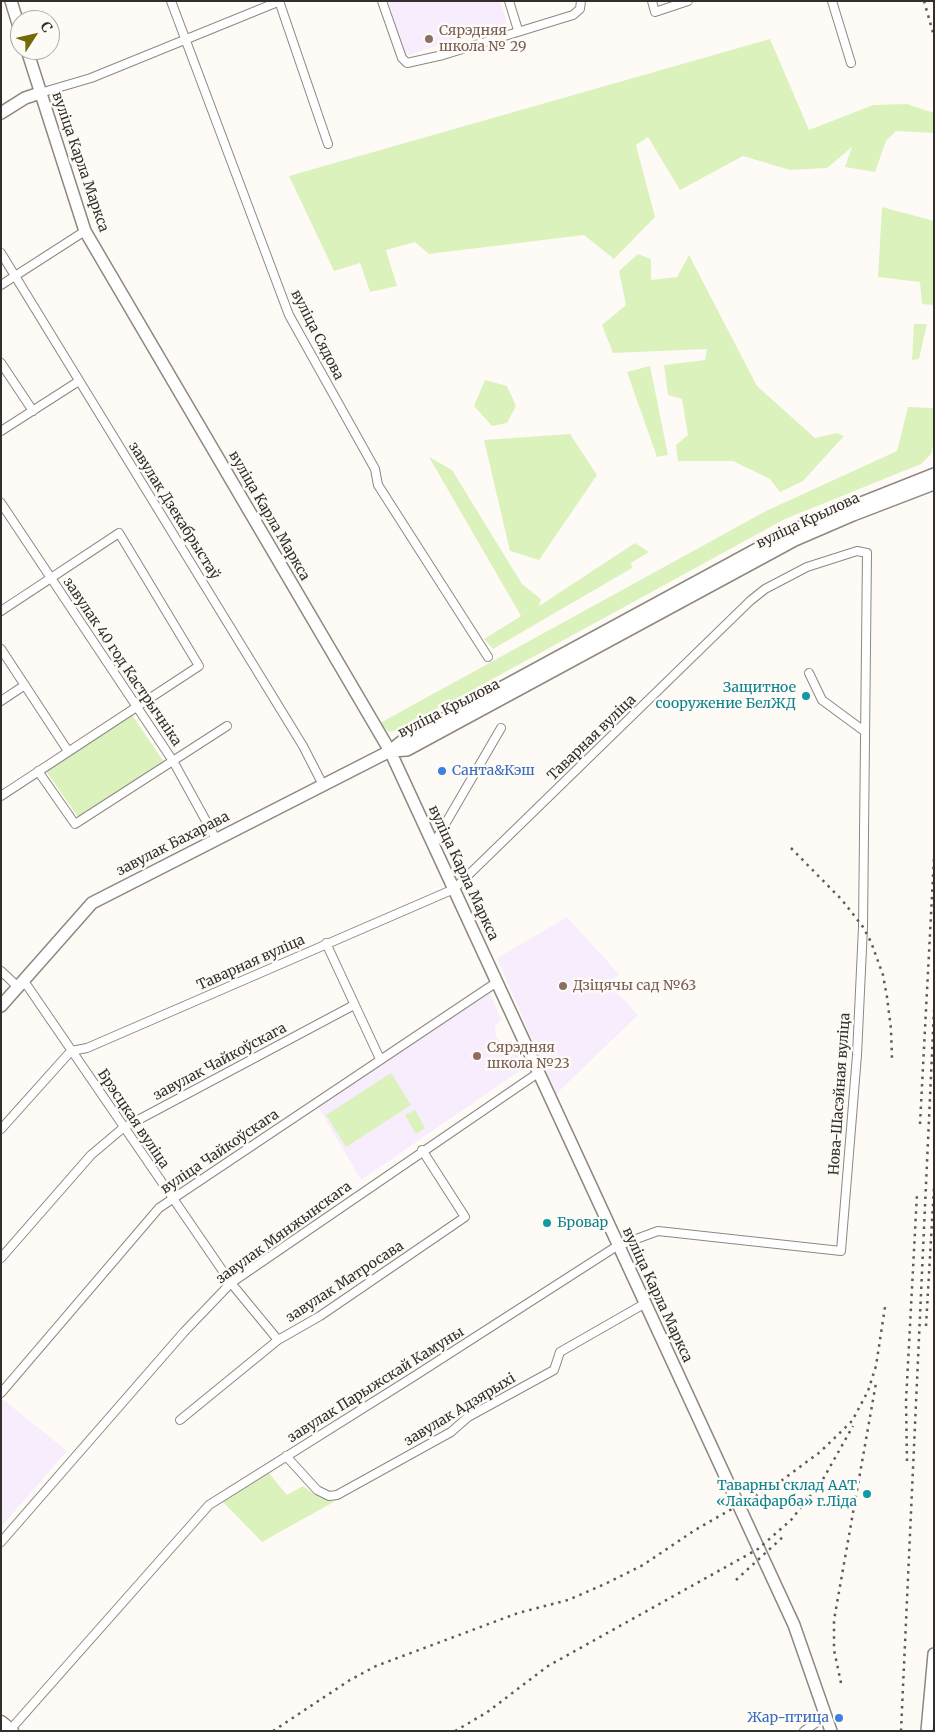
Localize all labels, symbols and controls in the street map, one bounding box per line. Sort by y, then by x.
north arrow [10,10,60,60]
text: С [36,18,57,36]
place label: Сярэдняя школа № 29 [439,23,526,56]
marker: Сярэдняя школа № 29 [423,33,435,45]
street label: вуліца Карла Маркса [48,90,112,234]
street label: вуліца Сядова [287,287,347,383]
street label: завулак Дзекабрыстаў [125,439,223,583]
street label: вуліца Карла Маркса [225,448,313,584]
street label: вуліца Крылова [754,490,862,552]
street label: завулак 40 год Кастрычніка [59,575,185,749]
street label: вуліца Крылова [395,676,503,742]
place label: Защитное сооружение БелЖД [655,680,796,712]
marker: Защитное сооружение БелЖД [800,690,812,702]
street label: Таварная вуліца [544,692,640,784]
place label: Санта&Кэш [452,763,535,779]
marker: Санта&Кэш [436,765,448,777]
street label: вуліца Карла Маркса [424,803,502,943]
street label: завулак Бахарава [114,808,232,880]
street label: Таварная вуліца [194,932,308,994]
place label: Дзіцячы сад №63 [573,978,696,994]
marker: Дзіцячы сад №63 [557,980,569,992]
street label: Нова-Шасэйная вуліца [826,1012,854,1176]
street label: завулак Чайкоўскага [151,1020,289,1104]
place label: Сярэдняя школа №23 [487,1040,570,1072]
marker: Сярэдняя школа №23 [471,1050,483,1062]
street label: Брэсцкая вуліца [94,1066,172,1172]
street label: вуліца Чайкоўскага [158,1106,282,1198]
street label: завулак Мянжынскага [213,1178,355,1288]
place label: Бровар [557,1215,608,1231]
marker: Бровар [541,1217,553,1229]
street label: вуліца Карла Маркса [618,1225,696,1365]
street label: завулак Матросава [283,1238,407,1326]
street label: завулак Парыжскай Камуны [285,1324,467,1446]
street label: завулак Адзярыхі [401,1370,519,1450]
place label: Таварны склад ААТ «Лакафарба» г.Ліда [716,1478,857,1510]
marker: Таварны склад ААТ «Лакафарба» г.Ліда [861,1488,873,1500]
place label: Жар-птица [747,1710,829,1726]
marker: Жар-птица [833,1712,845,1724]

